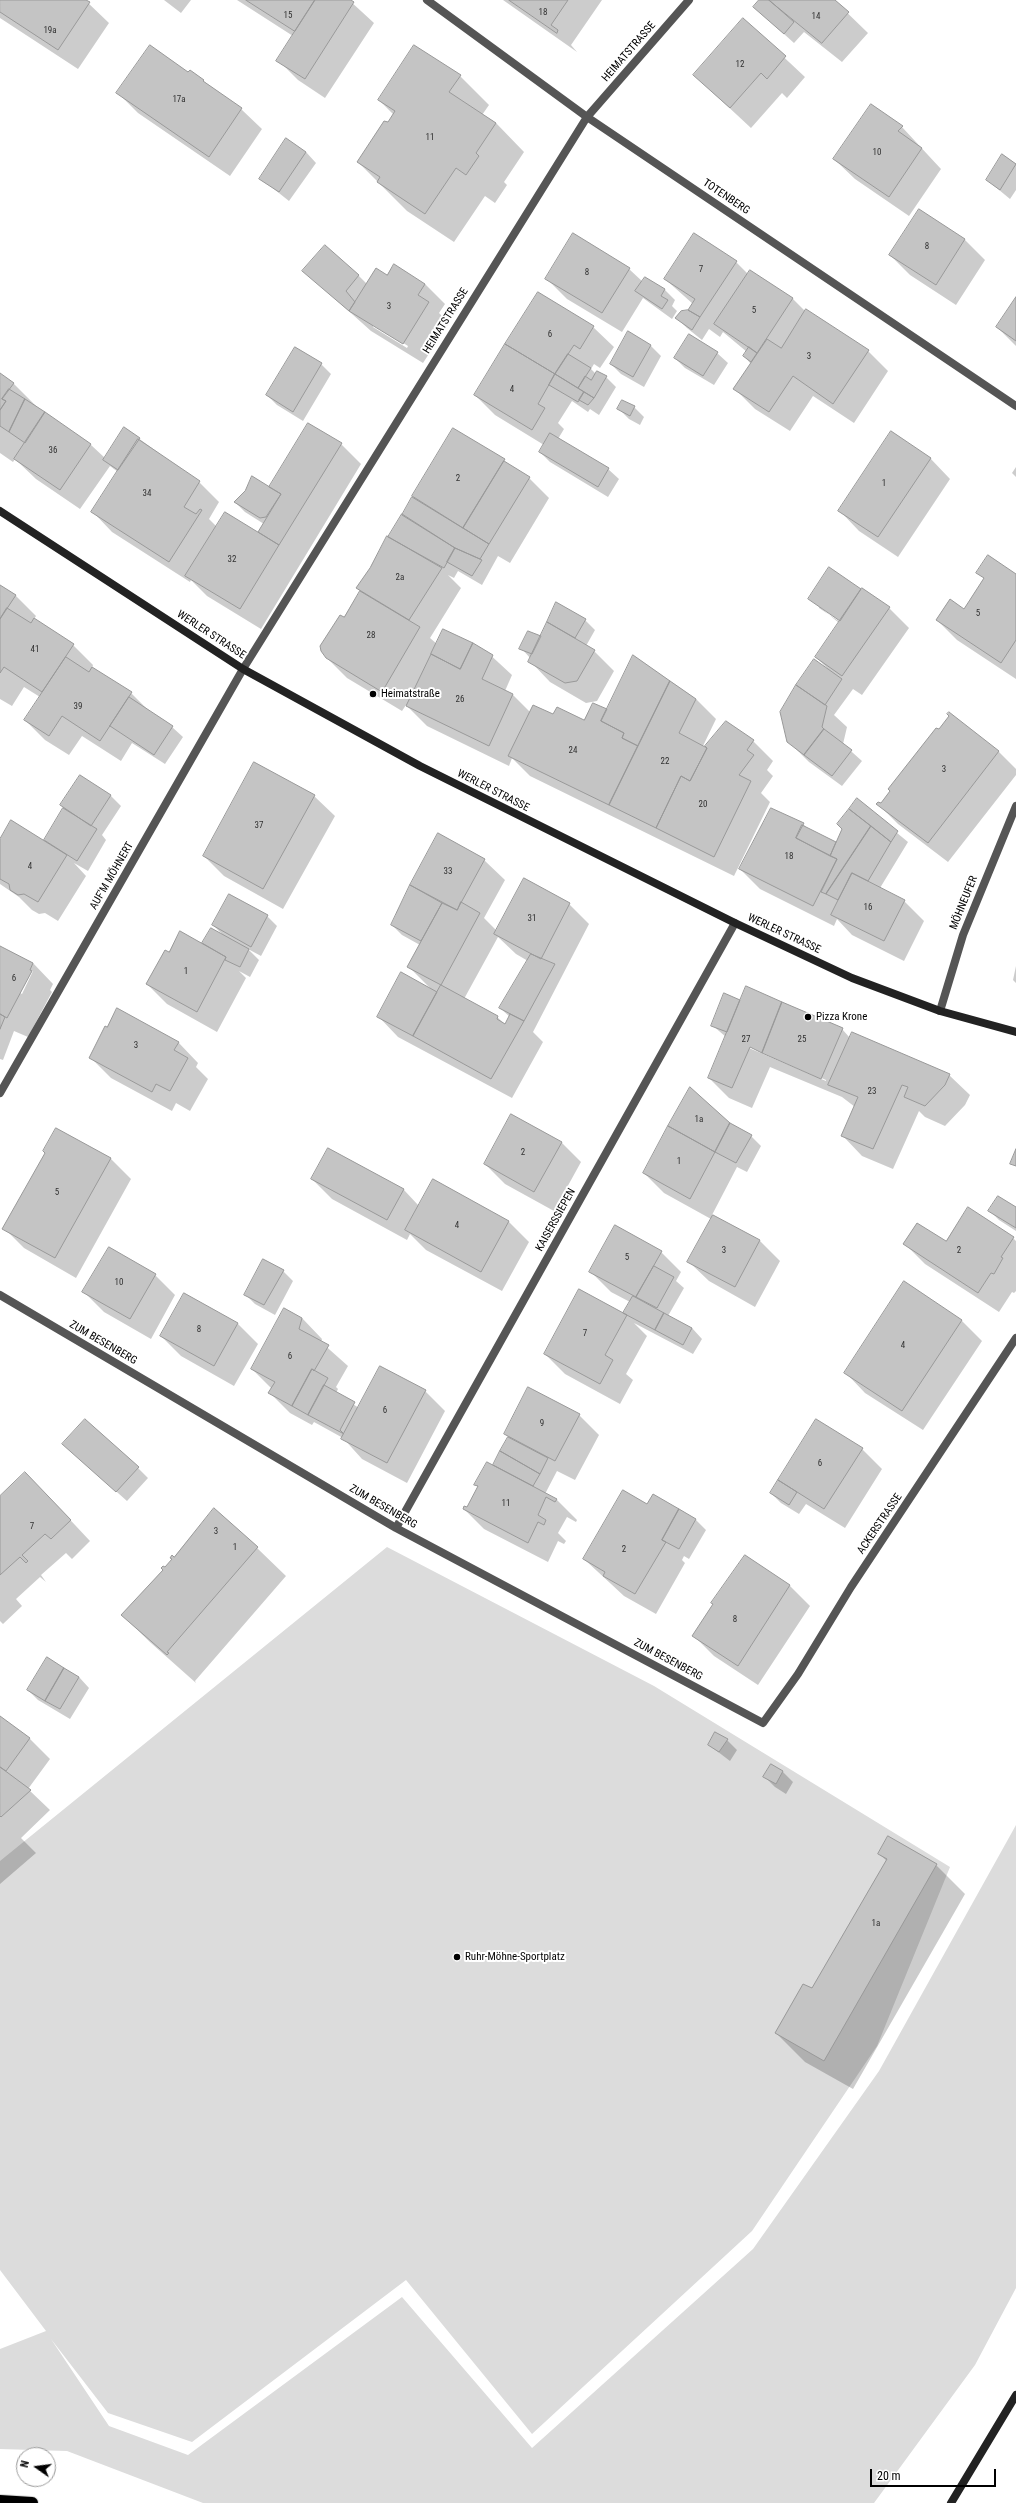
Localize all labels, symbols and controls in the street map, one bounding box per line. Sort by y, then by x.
house number: 18 [539,8,547,18]
house number: 15 [284,11,292,21]
house number: 14 [812,12,820,22]
street label: HEIMATSTRASSE [599,19,659,85]
house number: 19a [43,26,57,36]
house number: 12 [736,60,744,70]
house number: 17a [172,95,186,105]
house number: 11 [426,133,434,143]
house number: 10 [873,148,881,158]
street label: TOTENBERG [700,176,752,218]
house number: 8 [925,242,929,252]
house number: 7 [699,265,703,275]
house number: 8 [585,268,589,278]
street label: HEIMATSTRASSE [420,286,472,356]
house number: 3 [387,302,391,312]
house number: 5 [752,306,756,316]
house number: 6 [548,330,552,340]
house number: 3 [807,352,811,362]
house number: 4 [510,385,514,395]
house number: 36 [49,446,57,456]
house number: 2 [456,474,460,484]
house number: 1 [882,479,886,489]
house number: 34 [143,489,151,499]
house number: 32 [228,555,236,565]
house number: 2a [396,573,404,583]
street label: WERLER STRASSE [174,608,248,662]
house number: 5 [976,609,980,619]
house number: 28 [367,631,375,641]
house number: 41 [31,645,39,655]
place label: Heimatstraße [381,687,440,701]
marker: Heimatstraße [368,689,378,699]
house number: 26 [456,695,464,705]
house number: 39 [74,702,82,712]
house number: 24 [569,746,577,756]
house number: 22 [661,757,669,767]
house number: 3 [942,765,946,775]
street label: WERLER STRASSE [455,767,531,815]
house number: 20 [699,800,707,810]
house number: 37 [255,821,263,831]
street label: AUF'M MÖHNERT [87,840,137,912]
house number: 18 [785,852,793,862]
house number: 4 [28,862,32,872]
house number: 33 [444,867,452,877]
street label: MÖHNEUFER [947,874,981,932]
house number: 16 [864,903,872,913]
street label: WERLER STRASSE [745,911,823,957]
house number: 31 [528,914,536,924]
house number: 1 [184,967,188,977]
house number: 6 [12,974,16,984]
place label: Pizza Krone [816,1010,867,1024]
marker: Pizza Krone [803,1012,813,1022]
house number: 27 [742,1035,750,1045]
house number: 25 [798,1035,806,1045]
house number: 3 [134,1041,138,1051]
house number: 23 [868,1087,876,1097]
house number: 1a [695,1115,703,1125]
house number: 2 [521,1148,525,1158]
house number: 1 [677,1157,681,1167]
street label: KAISERSSIEPEN [533,1186,579,1254]
house number: 5 [55,1188,59,1198]
house number: 4 [455,1221,459,1231]
house number: 3 [722,1246,726,1256]
house number: 2 [957,1246,961,1256]
house number: 5 [625,1253,629,1263]
house number: 10 [115,1278,123,1288]
street label: ZUM BESENBERG [67,1318,139,1368]
house number: 8 [197,1325,201,1335]
house number: 7 [583,1329,587,1339]
house number: 4 [901,1341,905,1351]
house number: 6 [288,1352,292,1362]
house number: 6 [383,1406,387,1416]
house number: 9 [540,1419,544,1429]
house number: 6 [818,1459,822,1469]
street label: ZUM BESENBERG [347,1482,419,1532]
street label: ACKERSTRASSE [855,1491,905,1557]
house number: 11 [502,1499,510,1509]
house number: 7 [30,1522,34,1532]
house number: 3 [214,1527,218,1537]
house number: 1 [233,1543,237,1553]
house number: 2 [622,1545,626,1555]
house number: 8 [733,1615,737,1625]
street label: ZUM BESENBERG [631,1636,705,1684]
house number: 1a [872,1919,880,1929]
place label: Ruhr-Möhne-Sportplatz [465,1950,565,1964]
marker: Ruhr-Möhne-Sportplatz [452,1952,462,1962]
north arrow [16,2447,56,2487]
text: N [18,2459,32,2469]
scale bar [872,2461,998,2487]
text: 20 m [877,2469,901,2483]

